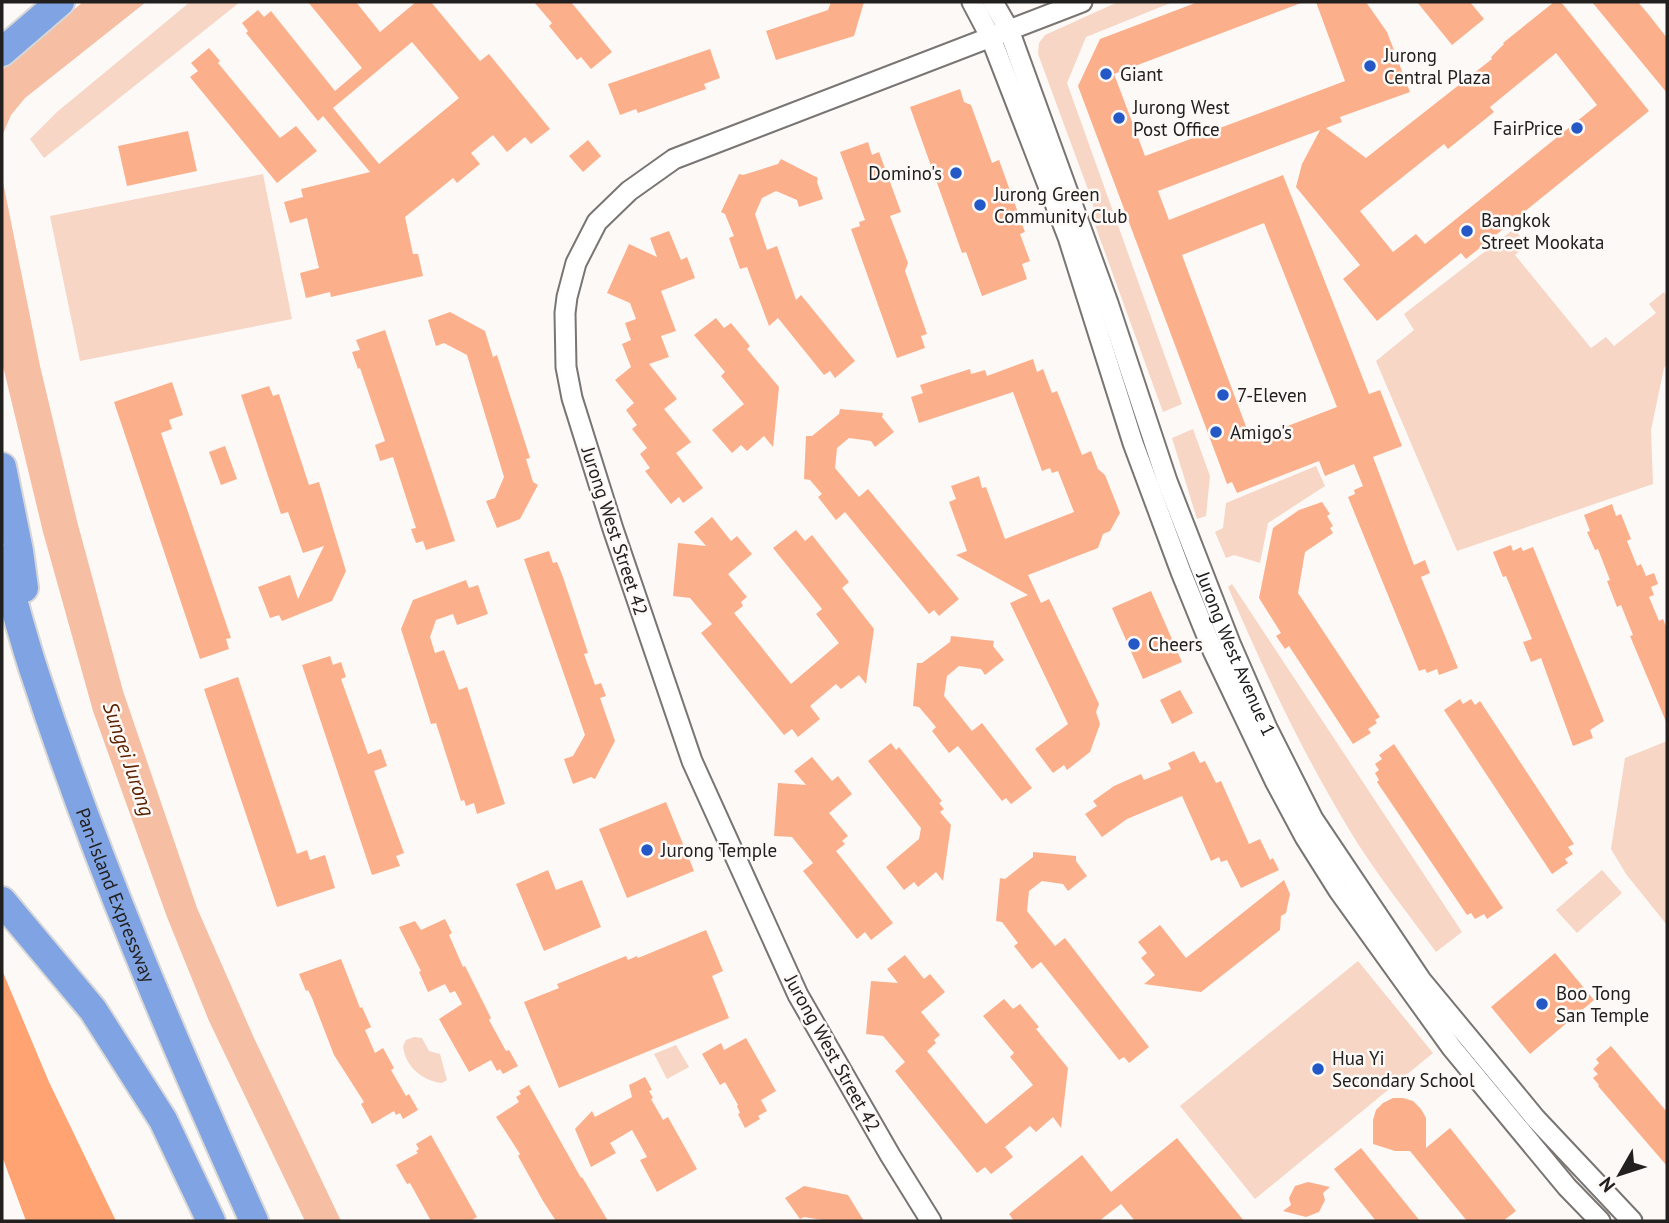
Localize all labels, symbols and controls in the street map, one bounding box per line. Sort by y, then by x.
place label: Jurong Central Plaza [1383,43,1491,89]
marker: Jurong Central Plaza [1362,58,1378,74]
place label: Giant [1120,62,1164,86]
marker: Giant [1098,66,1114,82]
place label: Jurong West Post Office [1132,95,1230,141]
marker: Jurong West Post Office [1111,110,1127,126]
place label: FairPrice [1493,116,1563,140]
marker: FairPrice [1569,120,1585,136]
place label: Domino's [868,161,942,185]
marker: Domino's [948,165,964,181]
place label: Jurong Green Community Club [993,182,1128,228]
marker: Jurong Green Community Club [972,197,988,213]
place label: Bangkok Street Mookata [1481,208,1604,254]
marker: Bangkok Street Mookata [1459,223,1475,239]
place label: 7-Eleven [1237,383,1307,407]
marker: 7-Eleven [1215,387,1231,403]
place label: Amigo's [1230,420,1292,444]
marker: Amigo's [1208,424,1224,440]
street label: Jurong West Street 42 [576,443,654,618]
street label: Jurong West Avenue 1 [1191,567,1281,740]
place label: Cheers [1148,632,1203,656]
marker: Cheers [1126,636,1142,652]
water label: Sungei Jurong [97,698,161,820]
street label: Pan-Island Expressway [71,804,161,986]
place label: Jurong Temple [660,838,777,862]
marker: Jurong Temple [639,842,655,858]
street label: Jurong West Street 42 [779,969,886,1136]
place label: Boo Tong San Temple [1556,981,1649,1027]
marker: Boo Tong San Temple [1534,996,1550,1012]
place label: Hua Yi Secondary School [1332,1046,1475,1092]
marker: Hua Yi Secondary School [1310,1061,1326,1077]
north arrow [1585,1139,1655,1209]
text: N [1594,1172,1620,1197]

